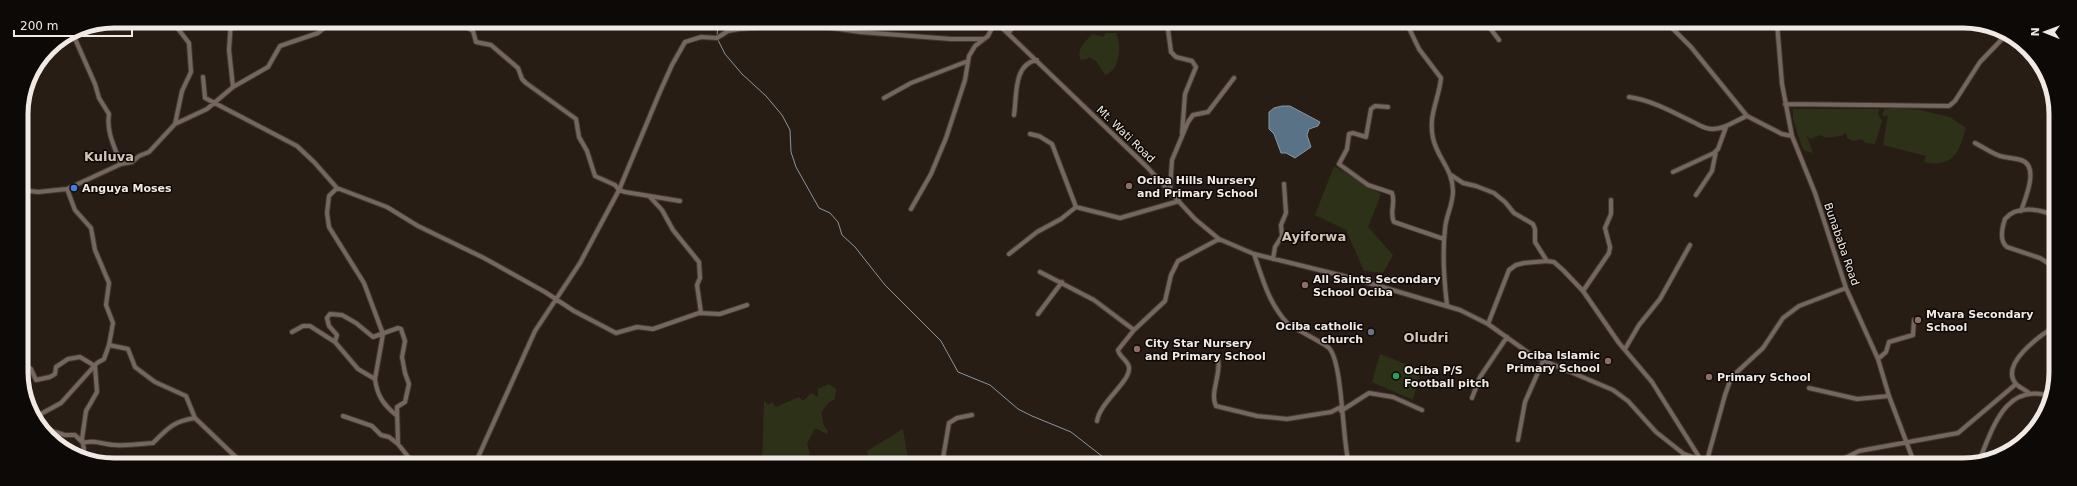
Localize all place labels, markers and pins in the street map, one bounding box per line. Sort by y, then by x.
place label: Ociba Hills Nursery and Primary School [1137,174,1258,200]
marker: Ociba Hills Nursery and Primary School [1124,181,1134,191]
place label: Anguya Moses [82,182,172,195]
marker: Anguya Moses [69,183,79,193]
place label: All Saints Secondary School Ociba [1313,273,1441,299]
marker: All Saints Secondary School Ociba [1300,280,1310,290]
place label: Mvara Secondary School [1926,308,2033,334]
marker: Mvara Secondary School [1913,315,1923,325]
place label: Ociba catholic church [1276,320,1363,346]
marker: Ociba catholic church [1366,327,1376,337]
place label: City Star Nursery and Primary School [1145,337,1266,363]
marker: City Star Nursery and Primary School [1132,344,1142,354]
place label: Ociba Islamic Primary School [1506,349,1600,375]
marker: Ociba Islamic Primary School [1603,356,1613,366]
place label: Ociba P/S Football pitch [1404,364,1489,390]
marker: Ociba P/S Football pitch [1391,371,1401,381]
place label: Primary School [1717,371,1811,384]
marker: Primary School [1704,372,1714,382]

